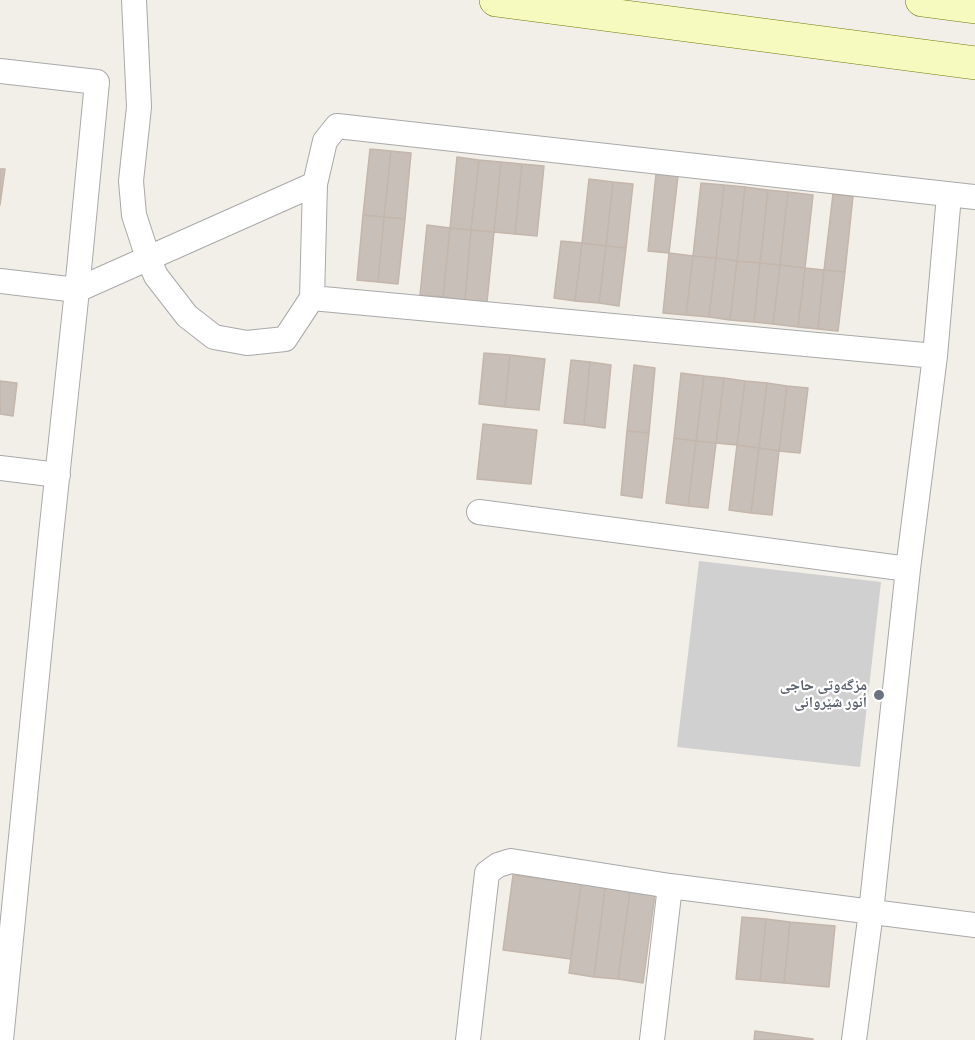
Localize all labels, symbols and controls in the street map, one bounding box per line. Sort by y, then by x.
place label: مزگەوتی حاجی أنور شێروانی [780,677,867,712]
marker: مزگەوتی حاجی أنور شێروانی [872,688,886,702]

